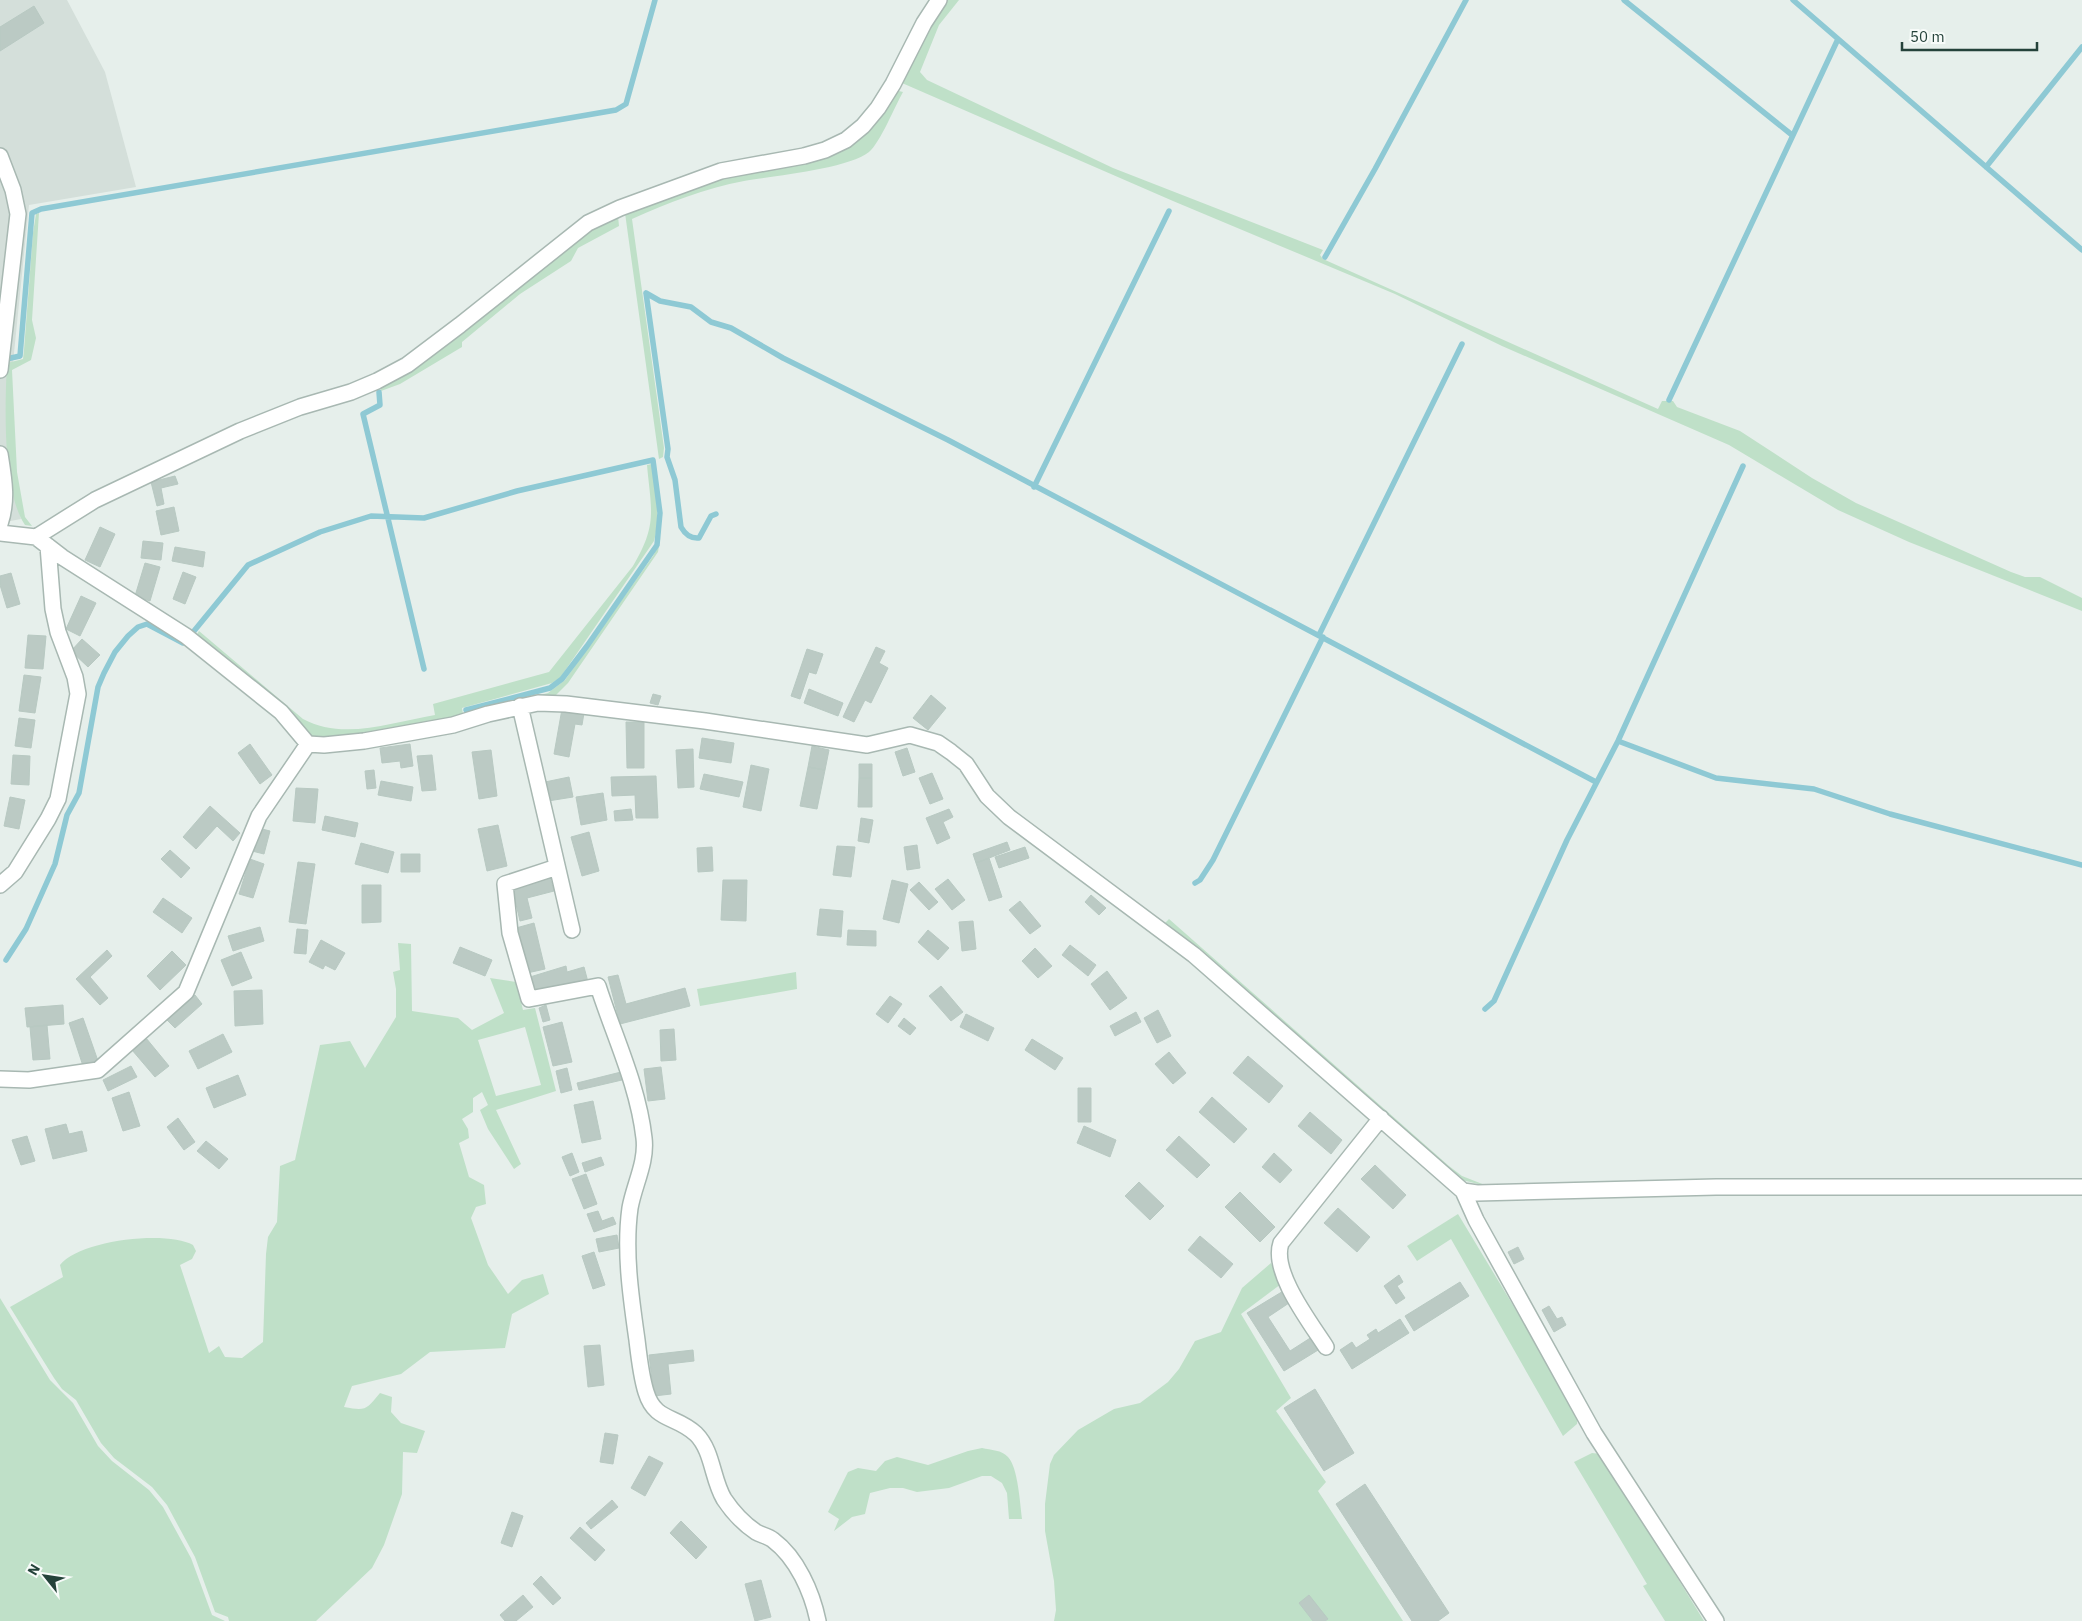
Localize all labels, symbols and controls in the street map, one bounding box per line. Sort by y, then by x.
scale bar [1902,20,2037,52]
text: 50 m [1910,27,1945,46]
north arrow [20,1551,70,1601]
text: N [23,1561,44,1578]

